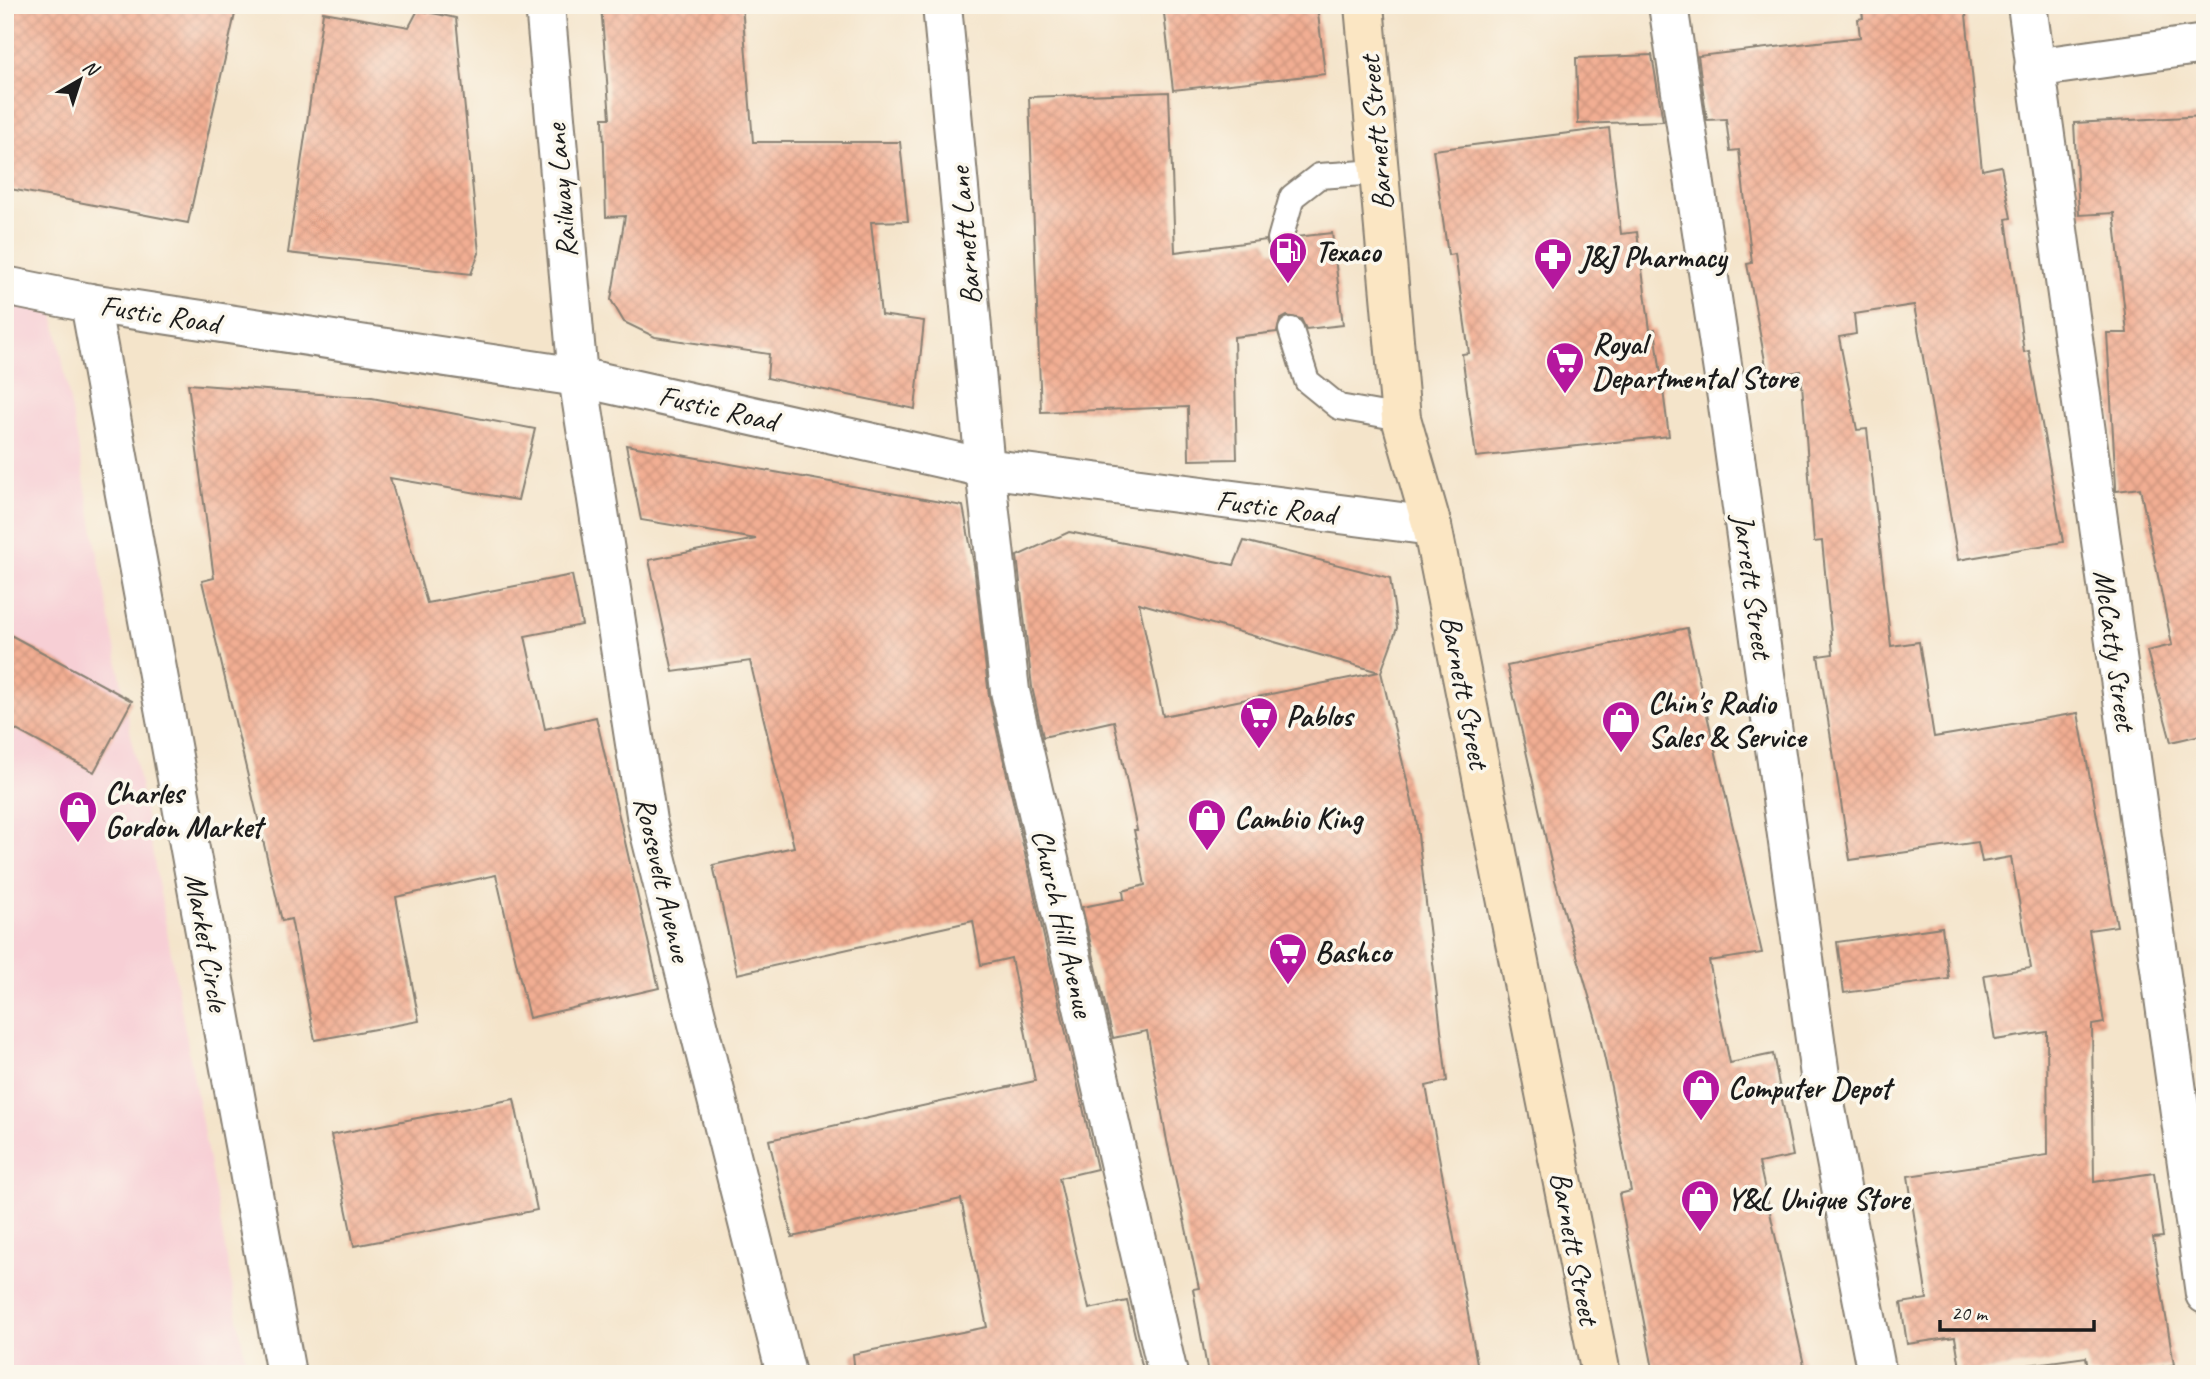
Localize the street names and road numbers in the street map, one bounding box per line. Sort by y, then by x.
street label: Barnett Street [1350,51,1402,212]
street label: Railway Lane [536,120,586,259]
street label: Barnett Lane [940,163,990,307]
street label: Fustic Road [98,286,226,343]
street label: Fustic Road [655,376,785,441]
street label: Fustic Road [1214,481,1342,534]
street label: Jarrett Street [1724,509,1782,664]
street label: McCatty Street [2085,567,2145,736]
street label: Barnett Street [1432,612,1499,775]
street label: Roosevelt Avenue [626,793,701,967]
street label: Church Hill Avenue [1023,826,1104,1023]
street label: Market Circle [176,870,238,1016]
street label: Barnett Street [1542,1168,1609,1331]

